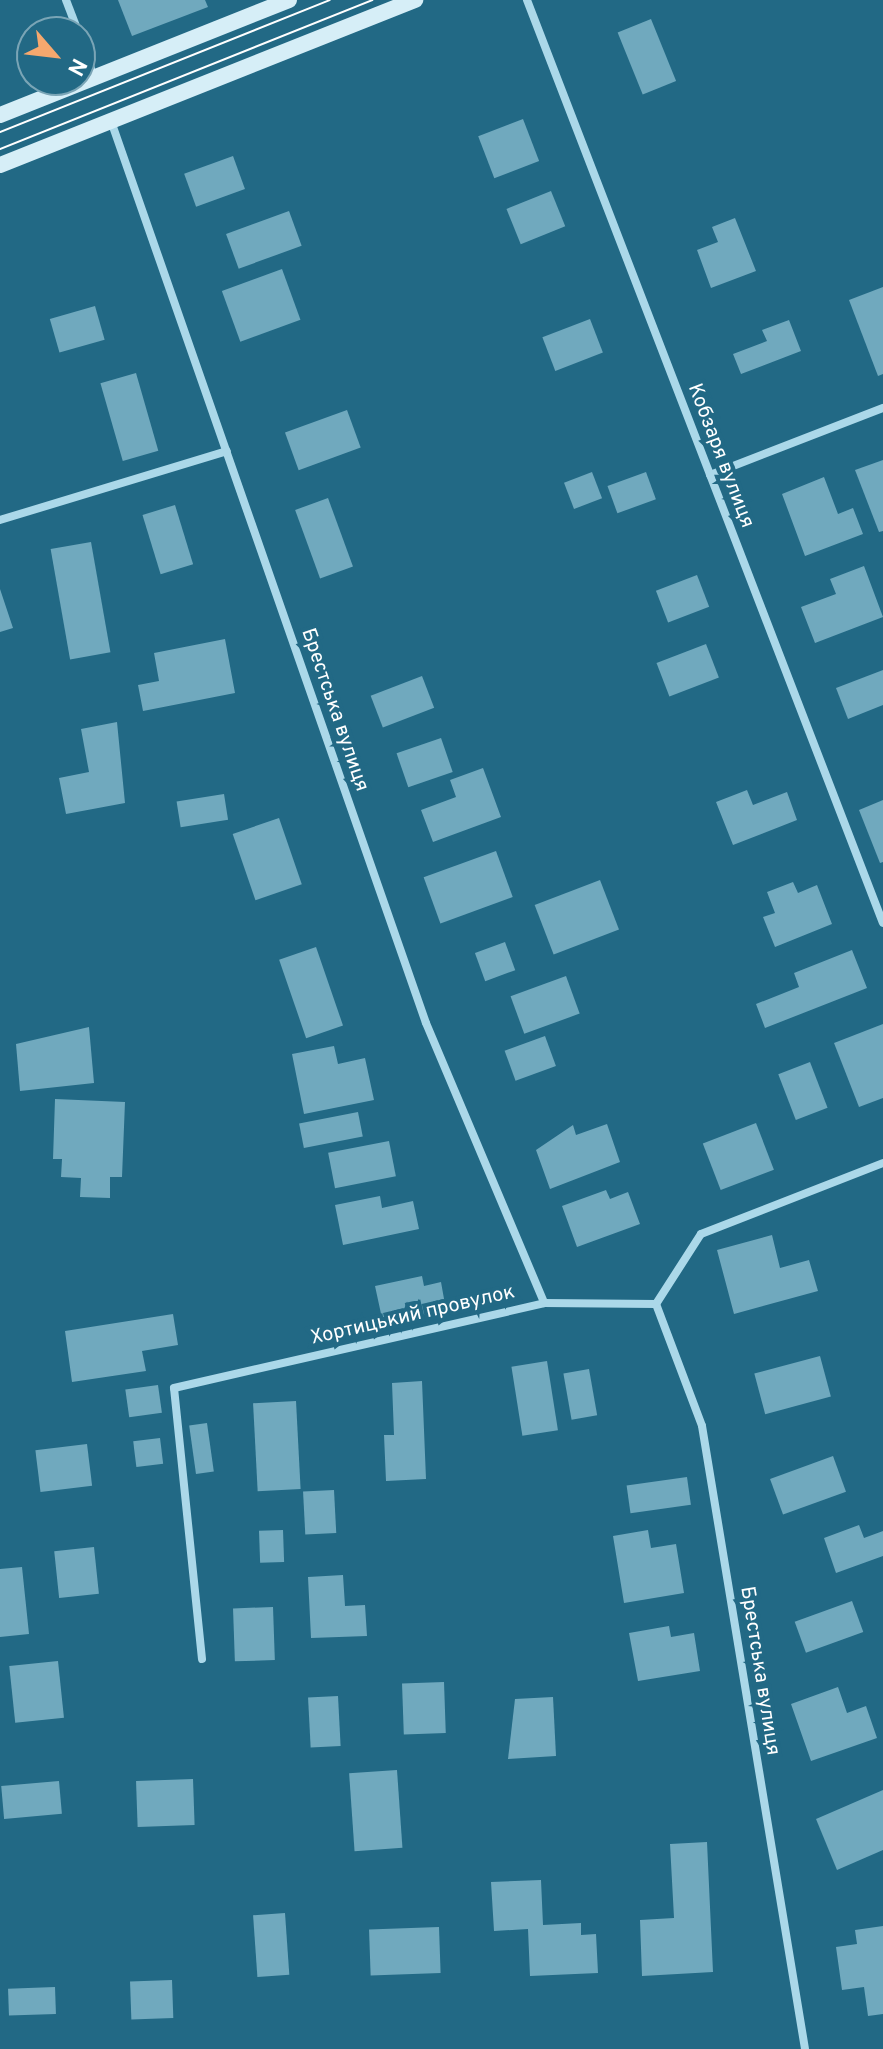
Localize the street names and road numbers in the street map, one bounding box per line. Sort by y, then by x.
street label: Кобзаря вулиця [681,380,759,532]
street label: Брестська вулиця [295,625,373,795]
street label: Хортицький провулок [309,1281,517,1351]
street label: Брестська вулиця [734,1585,784,1757]

